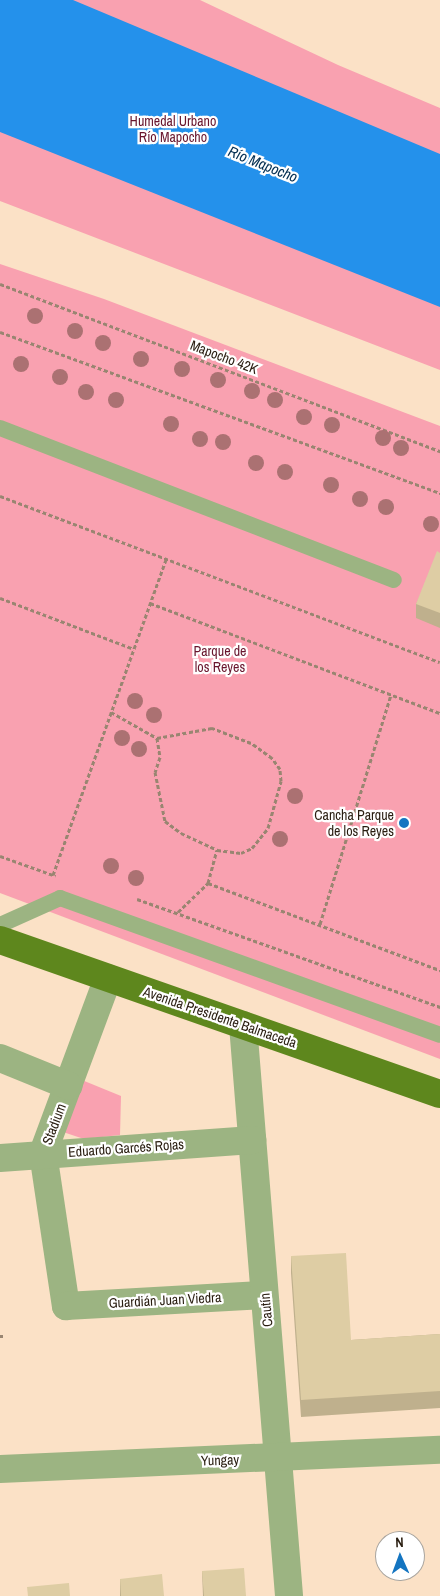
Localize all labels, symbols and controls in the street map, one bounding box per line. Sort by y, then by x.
park label: Humedal Urbano Río Mapocho [130,113,216,146]
water label: Río Mapocho [226,142,300,186]
street label: Mapocho 42K [188,336,260,378]
park label: Parque de los Reyes [194,643,246,676]
place label: Cancha Parque de los Reyes [314,807,394,840]
marker: Cancha Parque de los Reyes [398,817,410,829]
street label: Avenida Presidente Balmaceda [141,983,299,1051]
street label: Stadium [38,1101,70,1147]
street label: Eduardo Garcés Rojas [67,1136,185,1160]
street label: Guardián Juan Viedra [108,1289,222,1311]
street label: Cautín [256,1292,276,1328]
street label: Yungay [201,1451,239,1469]
north arrow [375,1531,425,1581]
text: N [395,1533,404,1551]

